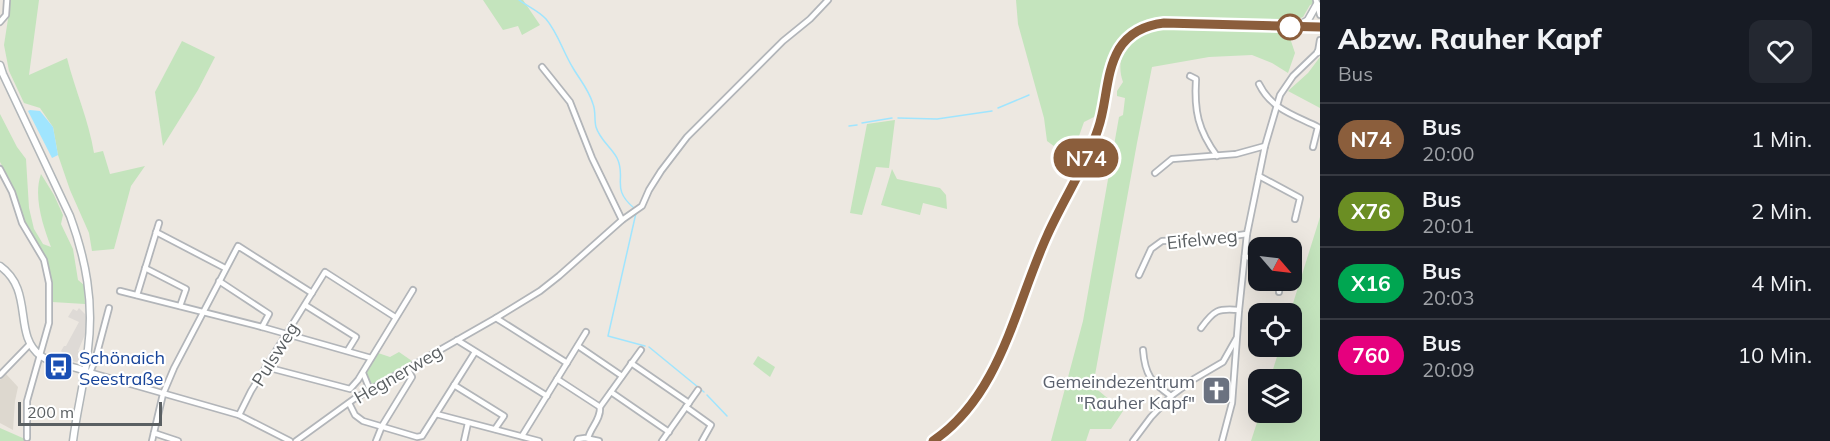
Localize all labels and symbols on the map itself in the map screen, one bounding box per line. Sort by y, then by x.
unlabelled marker [1277,14,1303,40]
line badge: N74 [1052,138,1120,178]
street label: Eifelweg [1166,224,1238,254]
north arrow [1248,237,1302,291]
street label: Pulsweg [246,318,304,390]
street label: Hegnerweg [350,340,446,408]
place label: Schönaich Seestraße [79,346,165,390]
bus stop icon: Schönaich Seestraße [42,351,74,383]
place label: Gemeindezentrum "Rauher Kapf" [1043,370,1195,414]
church icon: Gemeindezentrum "Rauher Kapf" [1200,375,1232,407]
scale bar [18,399,162,426]

